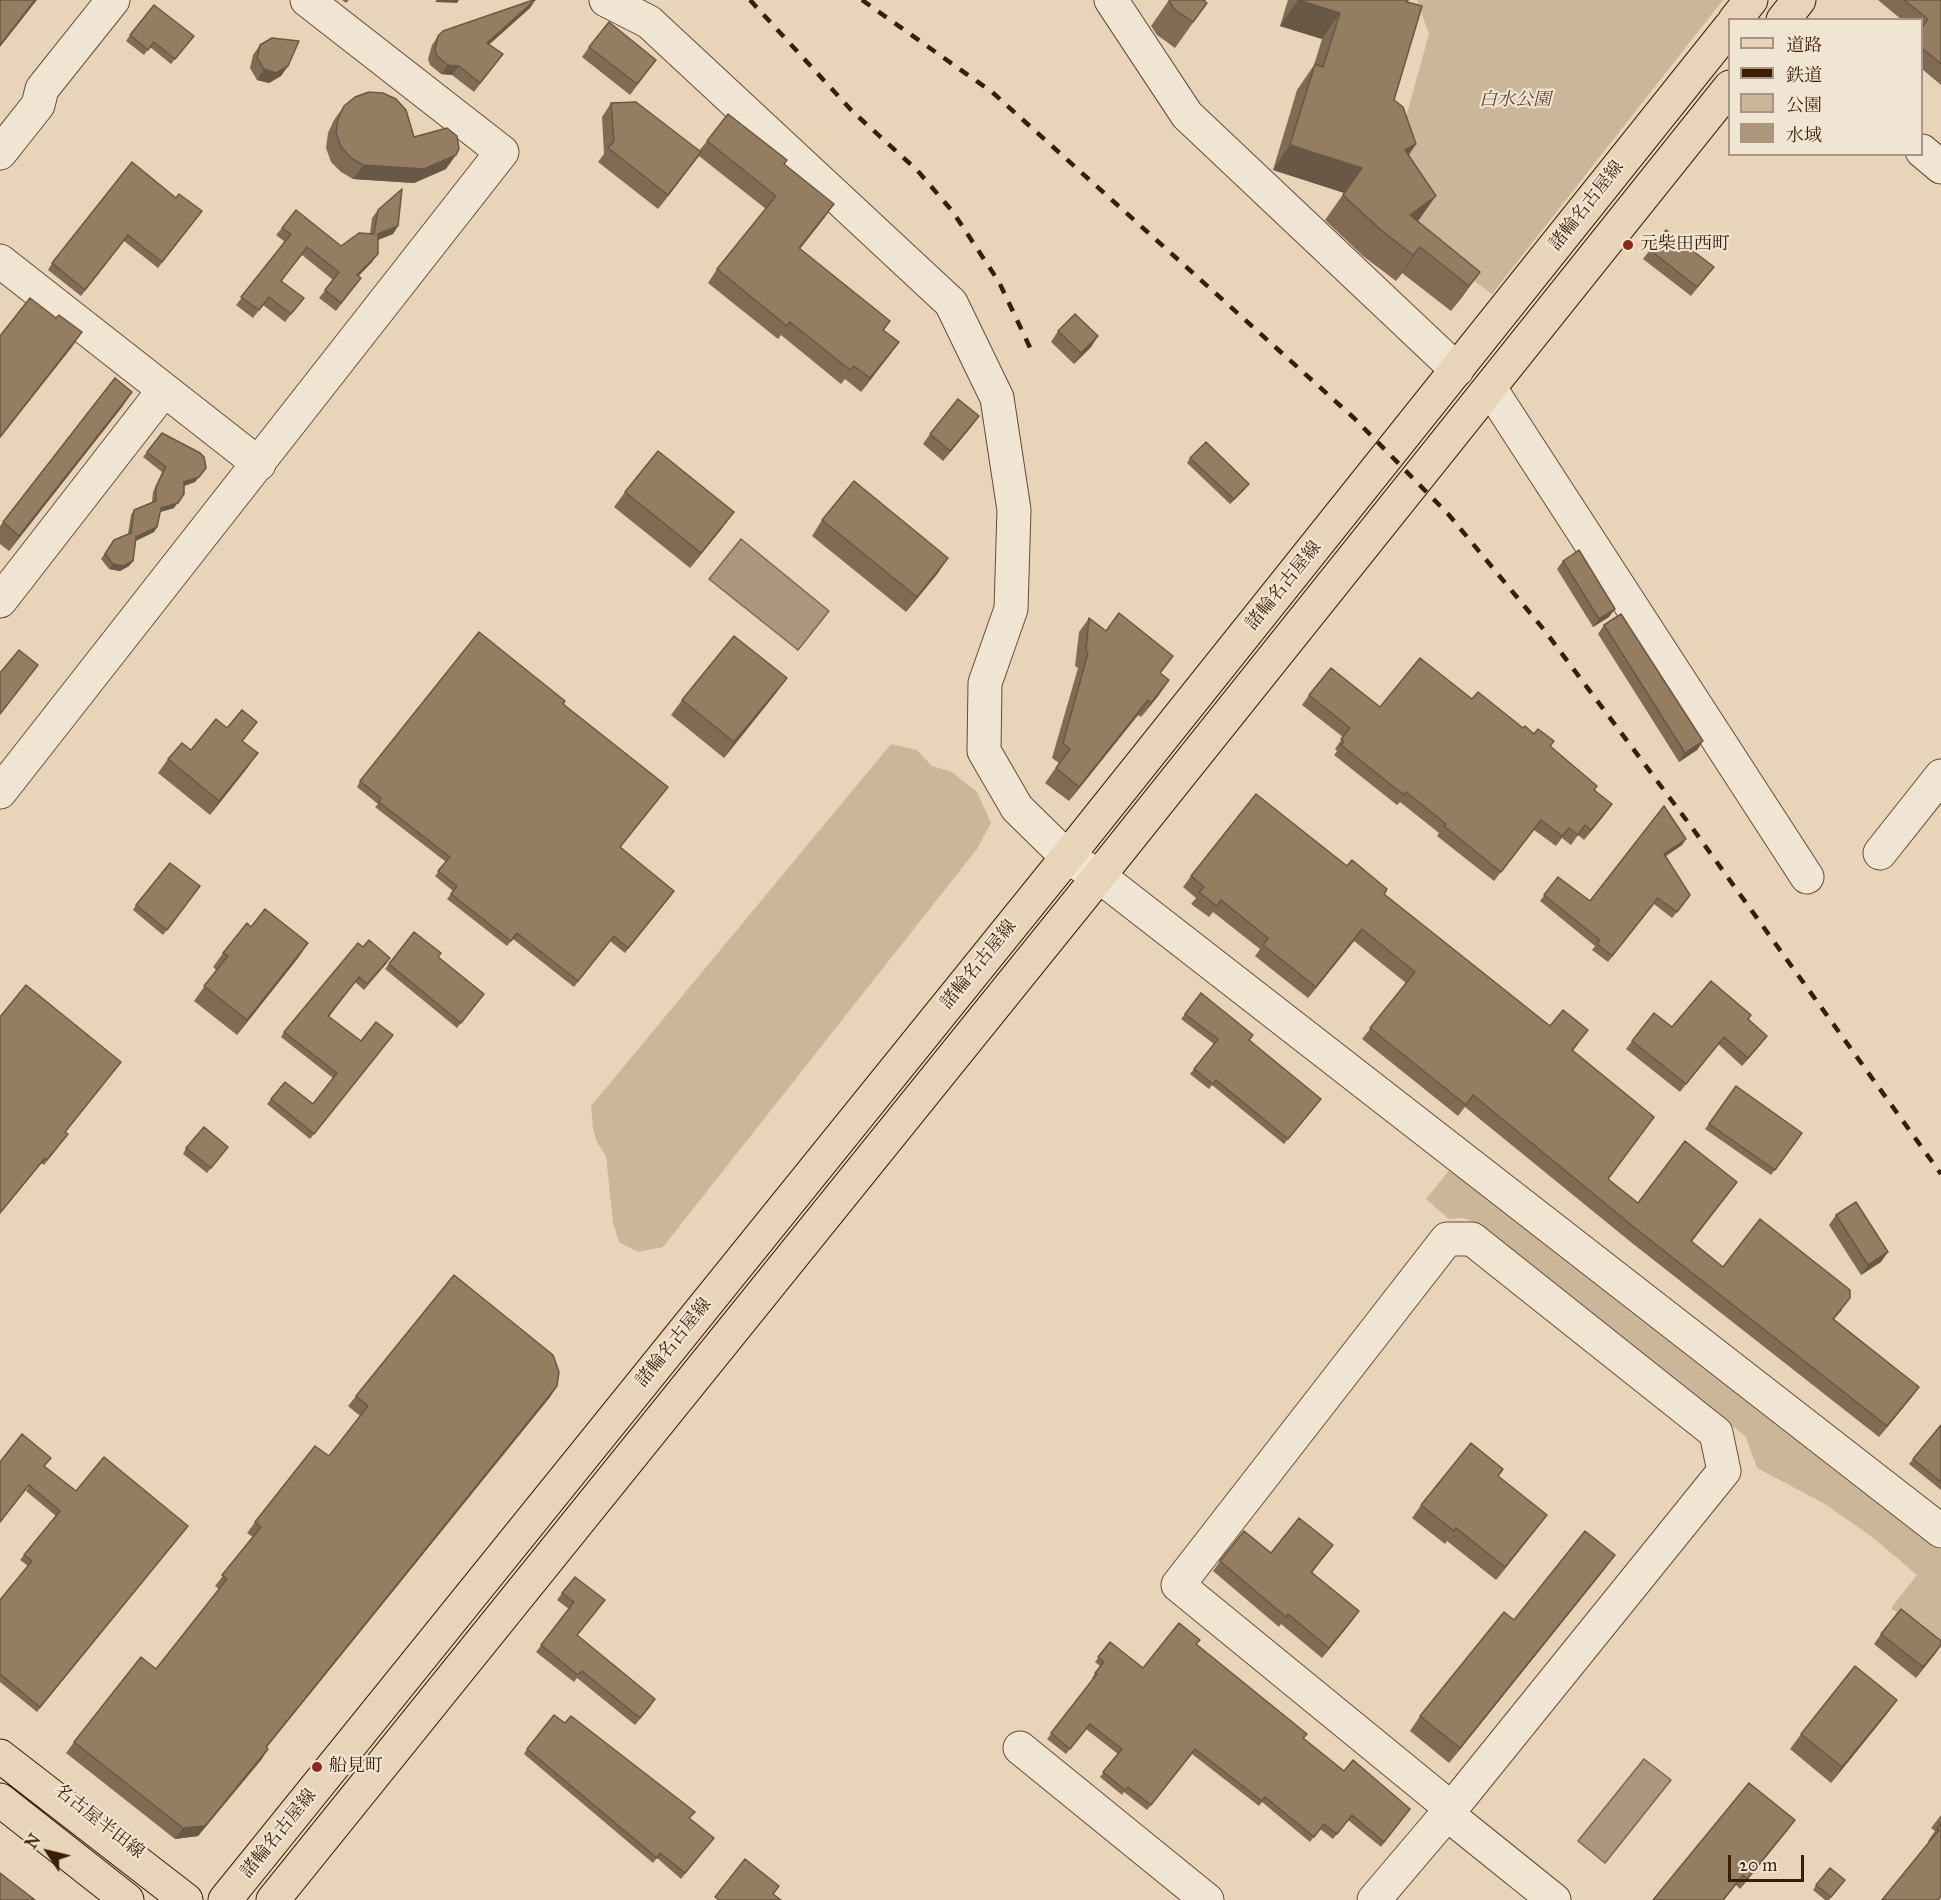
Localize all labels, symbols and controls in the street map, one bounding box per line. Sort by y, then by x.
legend [1728,18,1923,156]
text: 道路 [1786,34,1822,56]
text: 鉄道 [1786,64,1822,86]
park label: 白水公園 [1479,90,1551,112]
text: 公園 [1786,94,1822,116]
text: 水域 [1786,124,1822,146]
street label: 諸輪名古屋線 [1545,157,1629,255]
place label: 元柴田西町 [1640,234,1730,256]
marker: 元柴田西町 [1621,238,1635,252]
street label: 諸輪名古屋線 [1242,537,1326,635]
street label: 諸輪名古屋線 [937,916,1021,1014]
street label: 諸輪名古屋線 [632,1294,716,1392]
place label: 船見町 [329,1756,383,1778]
marker: 船見町 [310,1760,324,1774]
street label: 名古屋半田線 [50,1780,148,1864]
street label: 諸輪名古屋線 [237,1785,321,1883]
north arrow [18,1822,78,1882]
text: N [21,1830,45,1852]
scale bar [1731,1843,1808,1881]
text: 20 m [1739,1854,1777,1876]

